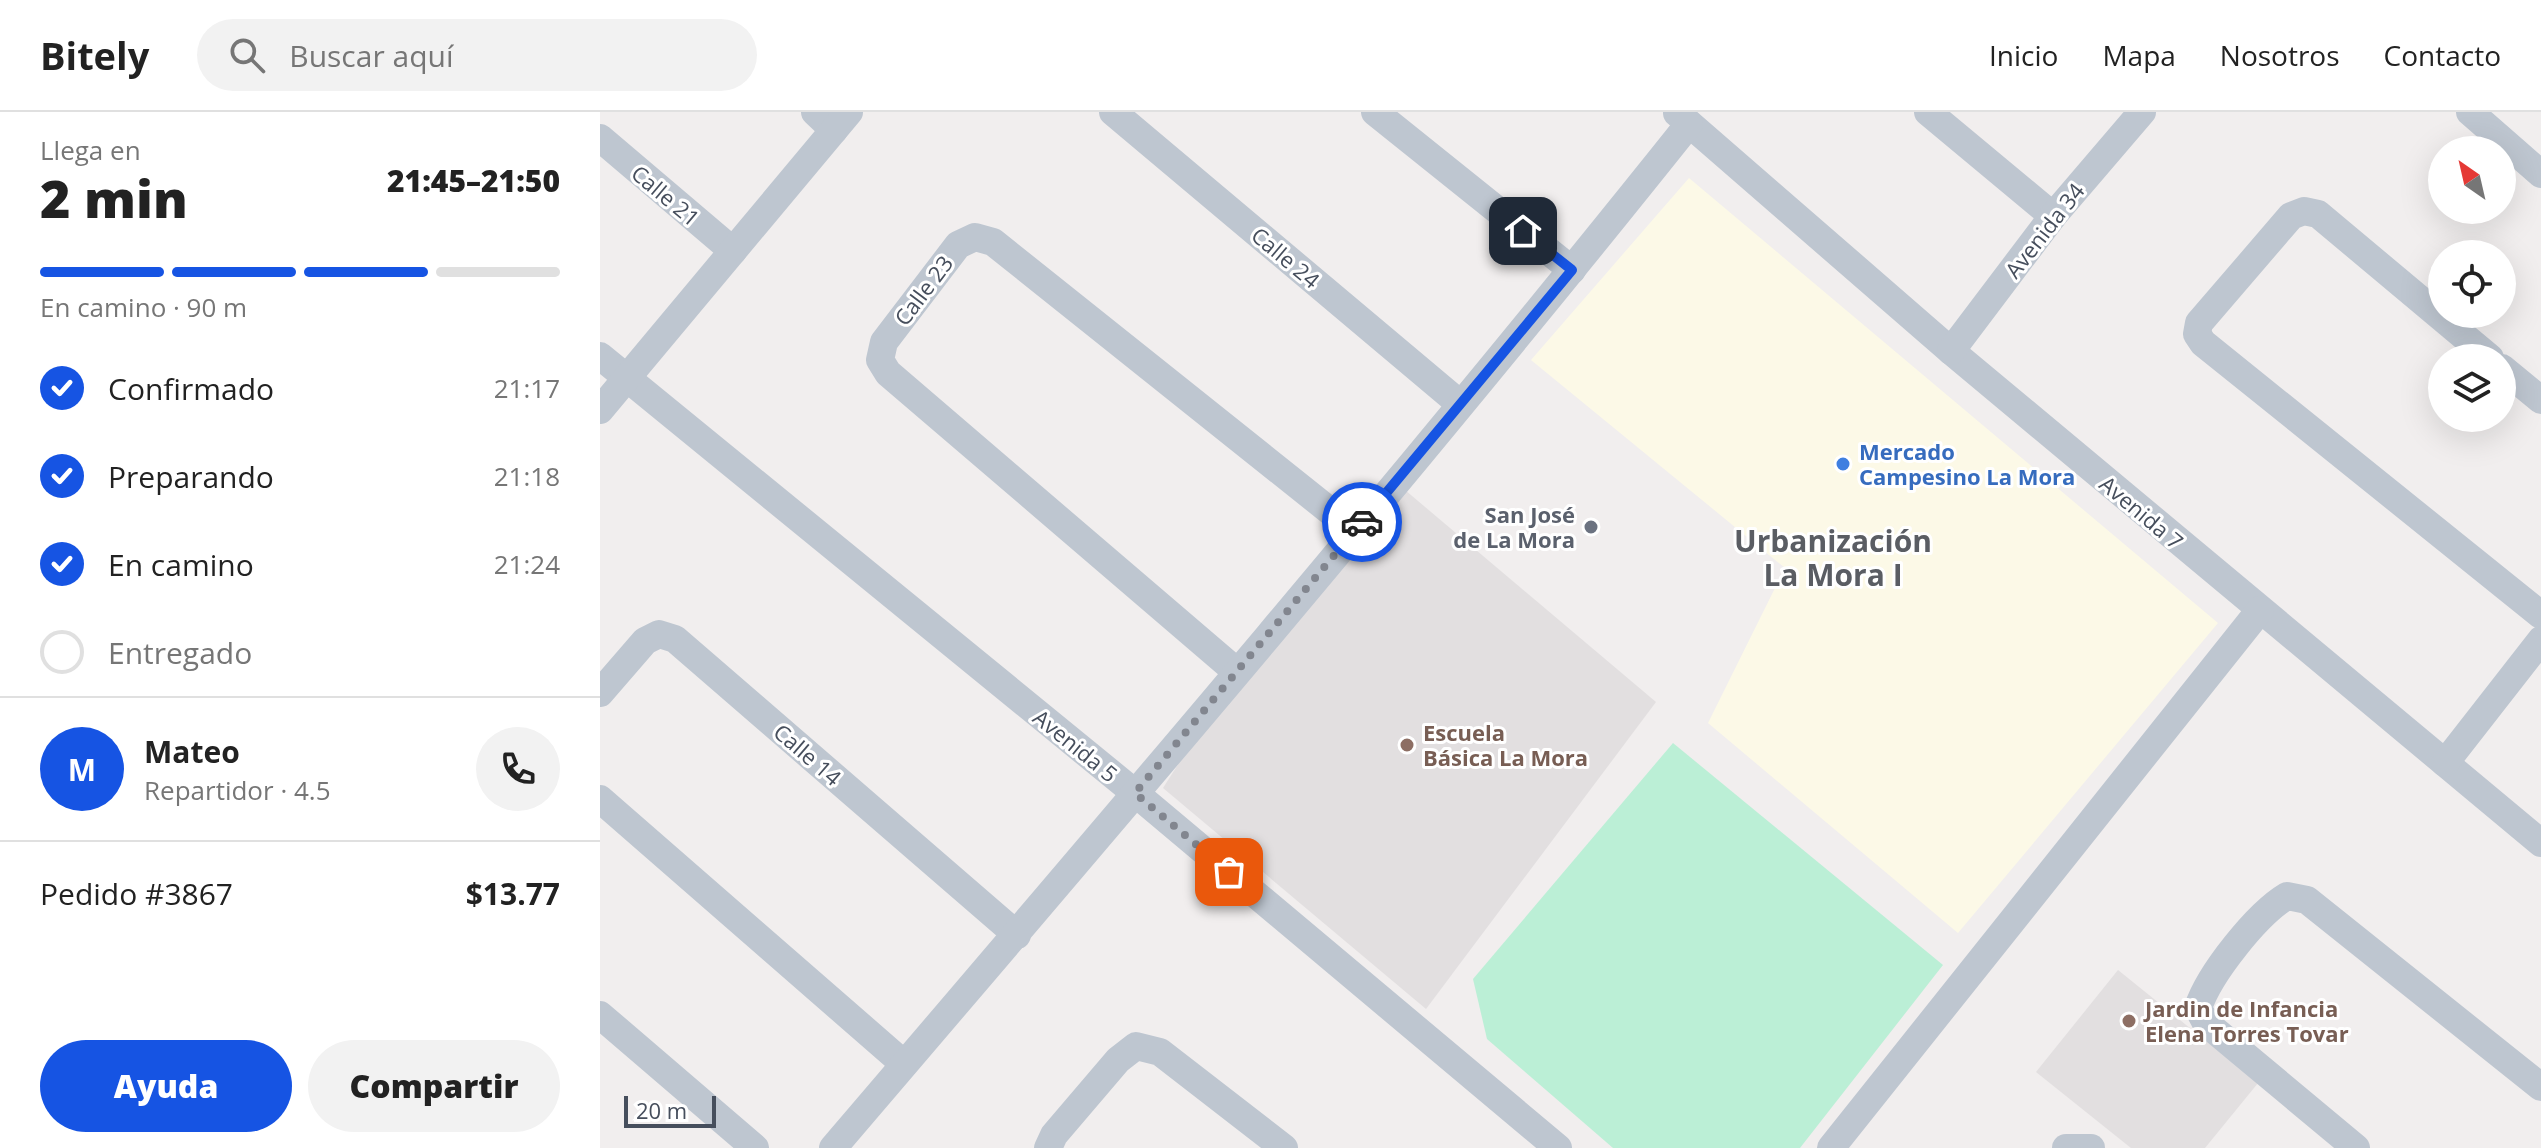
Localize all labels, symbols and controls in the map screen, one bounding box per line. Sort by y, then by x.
search box [197,19,757,91]
text: Bitely [40,29,149,81]
icon: search [225,33,269,77]
text: Buscar aquí [289,35,453,76]
text: Inicio [1989,36,2058,74]
text: Mapa [2102,36,2176,74]
text: Nosotros [2220,36,2340,74]
text: Contacto [2384,36,2501,74]
text: Llega en [40,132,141,168]
north arrow [2428,136,2516,224]
map controls [2428,136,2516,432]
street label: Calle 21 [626,158,706,232]
text: 21:45–21:50 [387,160,560,201]
text: 2 min [40,162,188,233]
street label: Avenida 34 [1997,176,2091,284]
pin [1489,197,1557,265]
icon: home [1501,209,1545,253]
street label: Calle 24 [1246,220,1327,295]
button: locate [2428,240,2516,328]
street label: Calle 23 [887,249,959,331]
text: En camino · 90 m [40,289,247,325]
button: layers [2428,344,2516,432]
icon: check [40,366,84,410]
text: Confirmado [108,368,274,409]
text: 21:17 [494,370,560,406]
place label: Mercado Campesino La Mora [1859,436,2075,491]
icon: check [40,454,84,498]
marker: Mercado Campesino La Mora [1834,455,1852,473]
text: Preparando [108,456,274,497]
text: 21:18 [494,458,560,494]
street label: Avenida 7 [2094,468,2190,556]
courier [1322,482,1402,562]
place label: San José de La Mora [1453,499,1575,554]
icon: car [1340,500,1384,544]
marker: San José de La Mora [1582,518,1600,536]
district label: Urbanización La Mora I [1734,520,1932,595]
icon: check [40,542,84,586]
text: En camino [108,544,254,585]
text: 21:24 [494,546,560,582]
text: Entregado [108,632,252,673]
street label: Avenida 5 [1028,702,1124,788]
street label: Calle 14 [768,716,849,792]
place label: Escuela Básica La Mora [1423,717,1588,772]
button: phone [476,727,560,811]
text: Mateo [144,731,240,772]
marker: Escuela Básica La Mora [1398,736,1416,754]
text: M [68,749,96,790]
text: Repartidor · 4.5 [144,772,331,808]
pin [1195,838,1263,906]
icon: bag [1207,850,1251,894]
text: Pedido #3867 [40,873,233,914]
text: $13.77 [466,873,560,914]
place label: Jardin de Infancia Elena Torres Tovar [2143,993,2349,1048]
marker: Jardin de Infancia Elena Torres Tovar [2120,1012,2138,1030]
button: Ayuda [40,1040,292,1132]
button: Compartir [308,1040,560,1132]
scale bar [624,1092,716,1128]
text: 20 m [636,1095,687,1125]

